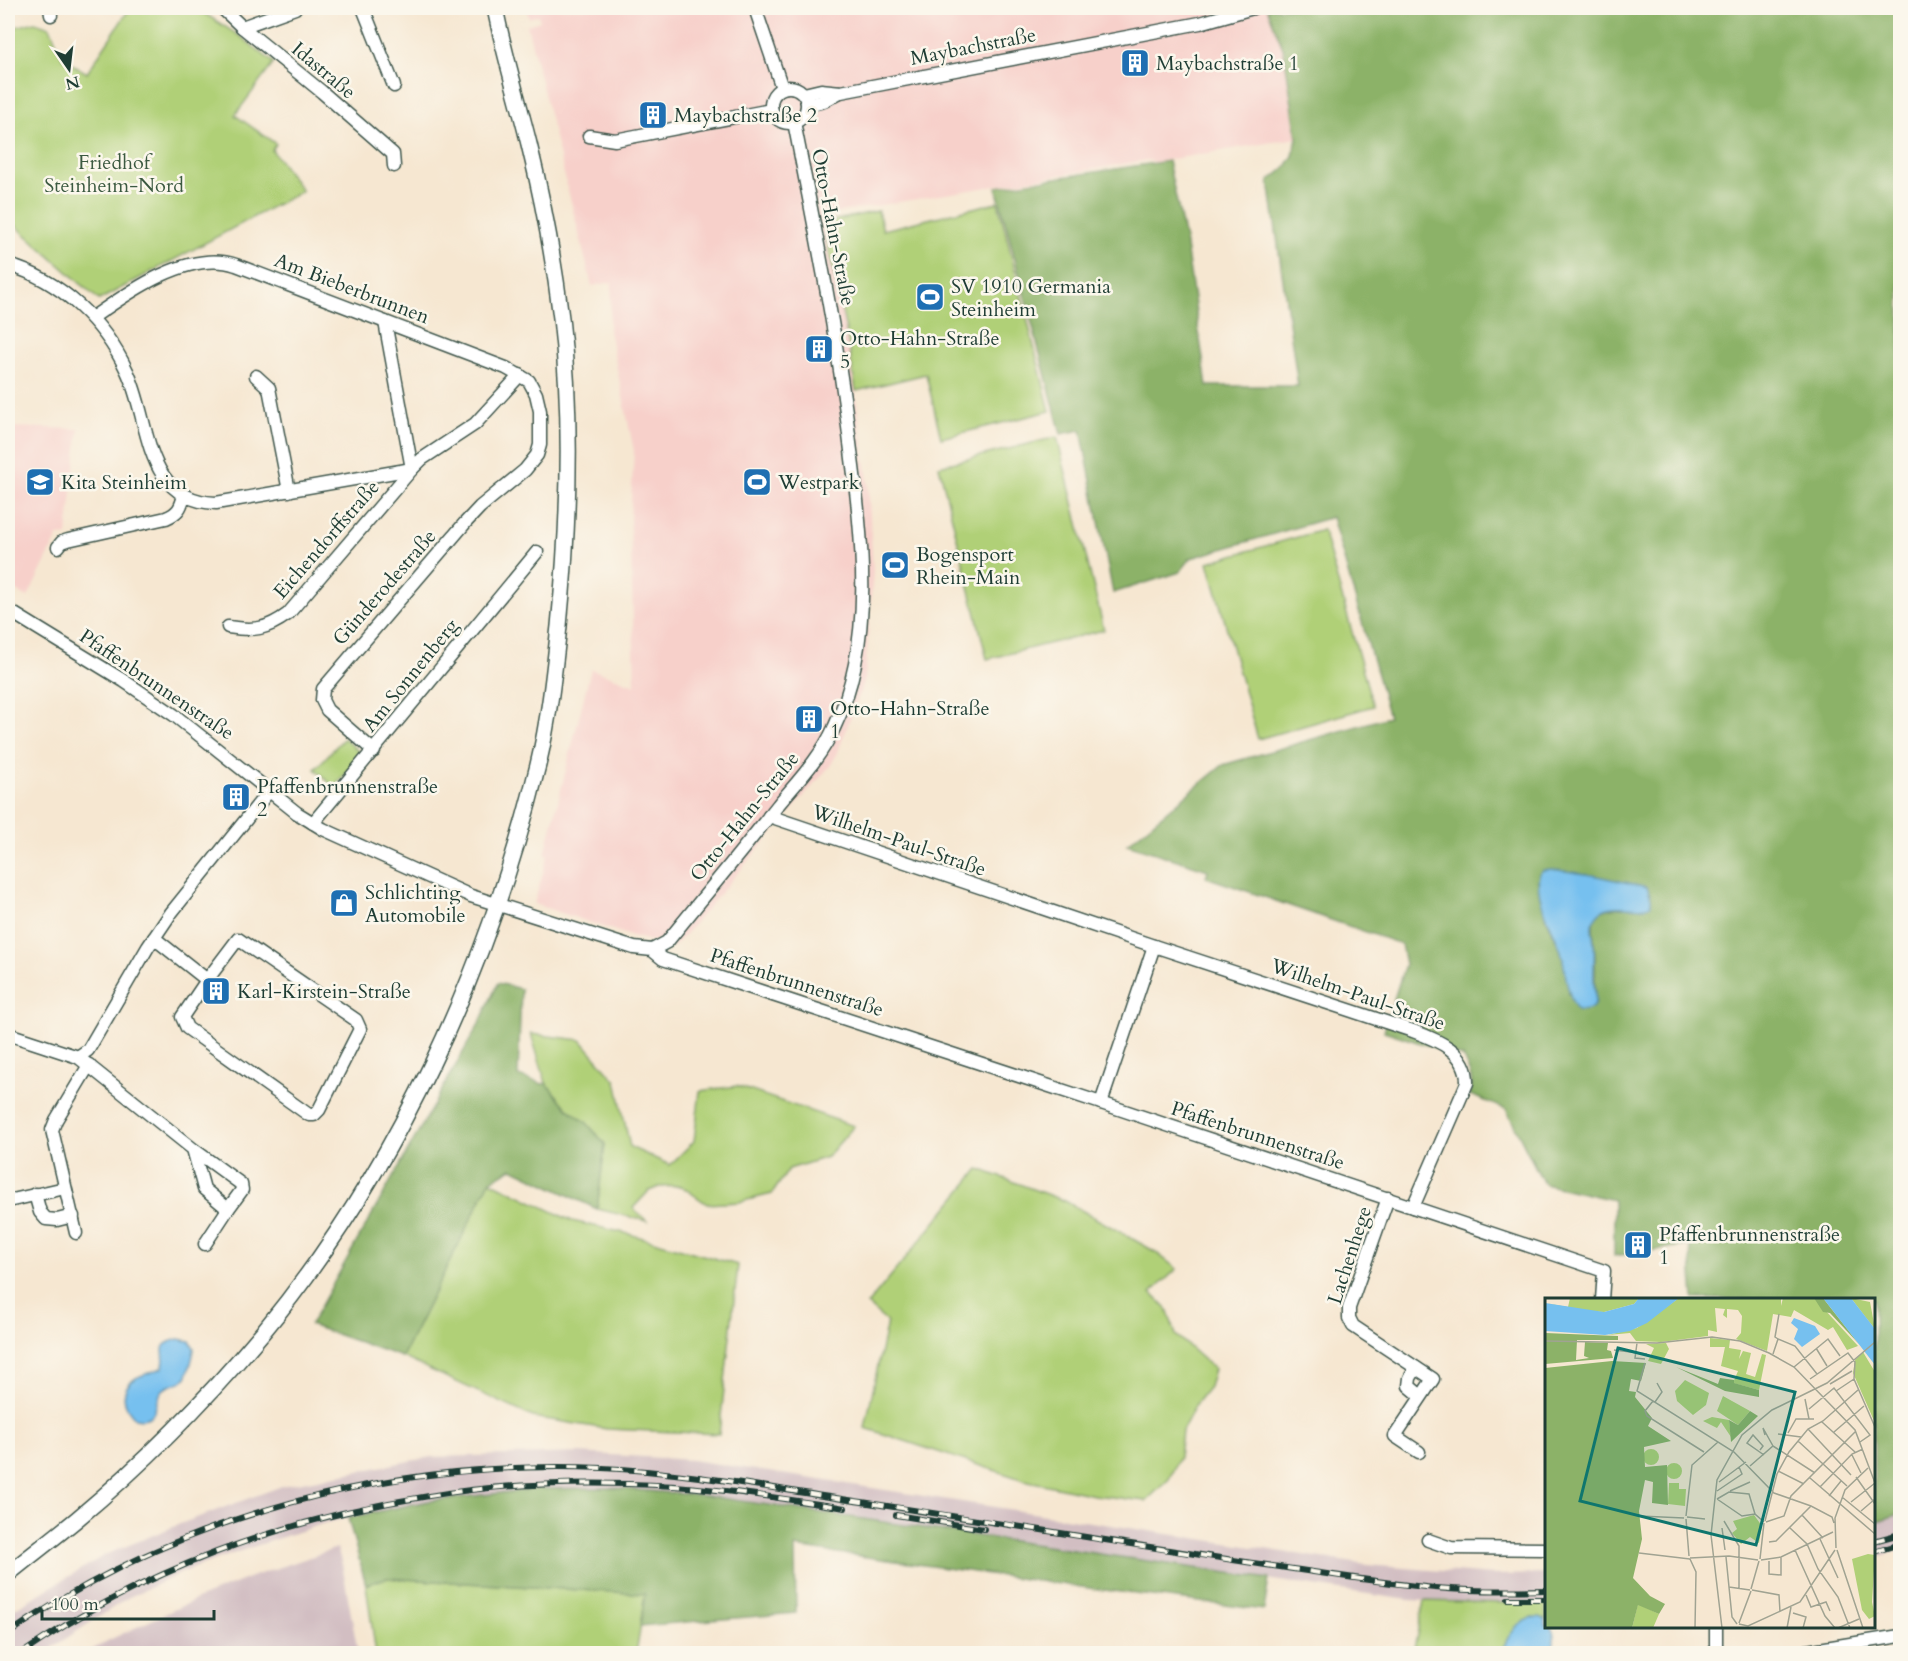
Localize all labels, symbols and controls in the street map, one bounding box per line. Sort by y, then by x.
street label: Maybachstraße [908,21,1038,72]
street label: Idastraße [286,36,361,105]
north arrow [39,39,99,99]
building icon: Maybachstraße 1 [1119,47,1151,79]
place label: Maybachstraße 1 [1156,50,1299,77]
text: N [63,70,82,95]
building icon: Maybachstraße 2 [637,99,669,131]
place label: Maybachstraße 2 [674,102,817,129]
street label: Otto-Hahn-Straße [805,146,862,308]
park label: Friedhof Steinheim-Nord [44,149,184,199]
street label: Am Bieberbrunnen [270,246,434,331]
place label: SV 1910 Germania Steinheim [951,273,1111,323]
sports icon: SV 1910 Germania Steinheim [914,281,946,313]
place label: Otto-Hahn-Straße 5 [840,325,1000,375]
building icon: Otto-Hahn-Straße 5 [803,333,835,365]
school or university icon: Kita Steinheim [24,466,56,498]
sports icon: Westpark [741,466,773,498]
place label: Kita Steinheim [61,469,187,496]
place label: Westpark [777,469,860,496]
street label: Eichendorffstraße [267,474,386,604]
street label: Günderodestraße [326,524,442,651]
place label: Bogensport Rhein-Main [916,541,1021,591]
sports icon: Bogensport Rhein-Main [879,549,911,581]
street label: Am Sonnenberg [356,612,465,738]
street label: Pfaffenbrunnenstraße [74,623,239,746]
place label: Otto-Hahn-Straße 1 [830,695,990,745]
building icon: Otto-Hahn-Straße 1 [793,703,825,735]
street label: Otto-Hahn-Straße [684,746,805,887]
place label: Pfaffenbrunnenstraße 2 [257,773,438,823]
building icon: Pfaffenbrunnenstraße 2 [220,781,252,813]
street label: Wilhelm-Paul-Straße [807,798,990,883]
place label: Schlichting Automobile [365,879,466,929]
shop icon: Schlichting Automobile [328,887,360,919]
street label: Pfaffenbrunnenstraße [707,942,887,1023]
street label: Wilhelm-Paul-Straße [1266,952,1449,1037]
building icon: Karl-Kirstein-Straße [200,975,232,1007]
place label: Karl-Kirstein-Straße [237,978,411,1005]
street label: Pfaffenbrunnenstraße [1168,1095,1348,1176]
street label: Lachenhege [1321,1203,1378,1308]
place label: Pfaffenbrunnenstraße 1 [1659,1221,1840,1271]
building icon: Pfaffenbrunnenstraße 1 [1622,1229,1654,1261]
inset map [1545,1298,1875,1628]
scale bar [42,1583,214,1621]
text: 100 m [51,1592,99,1617]

